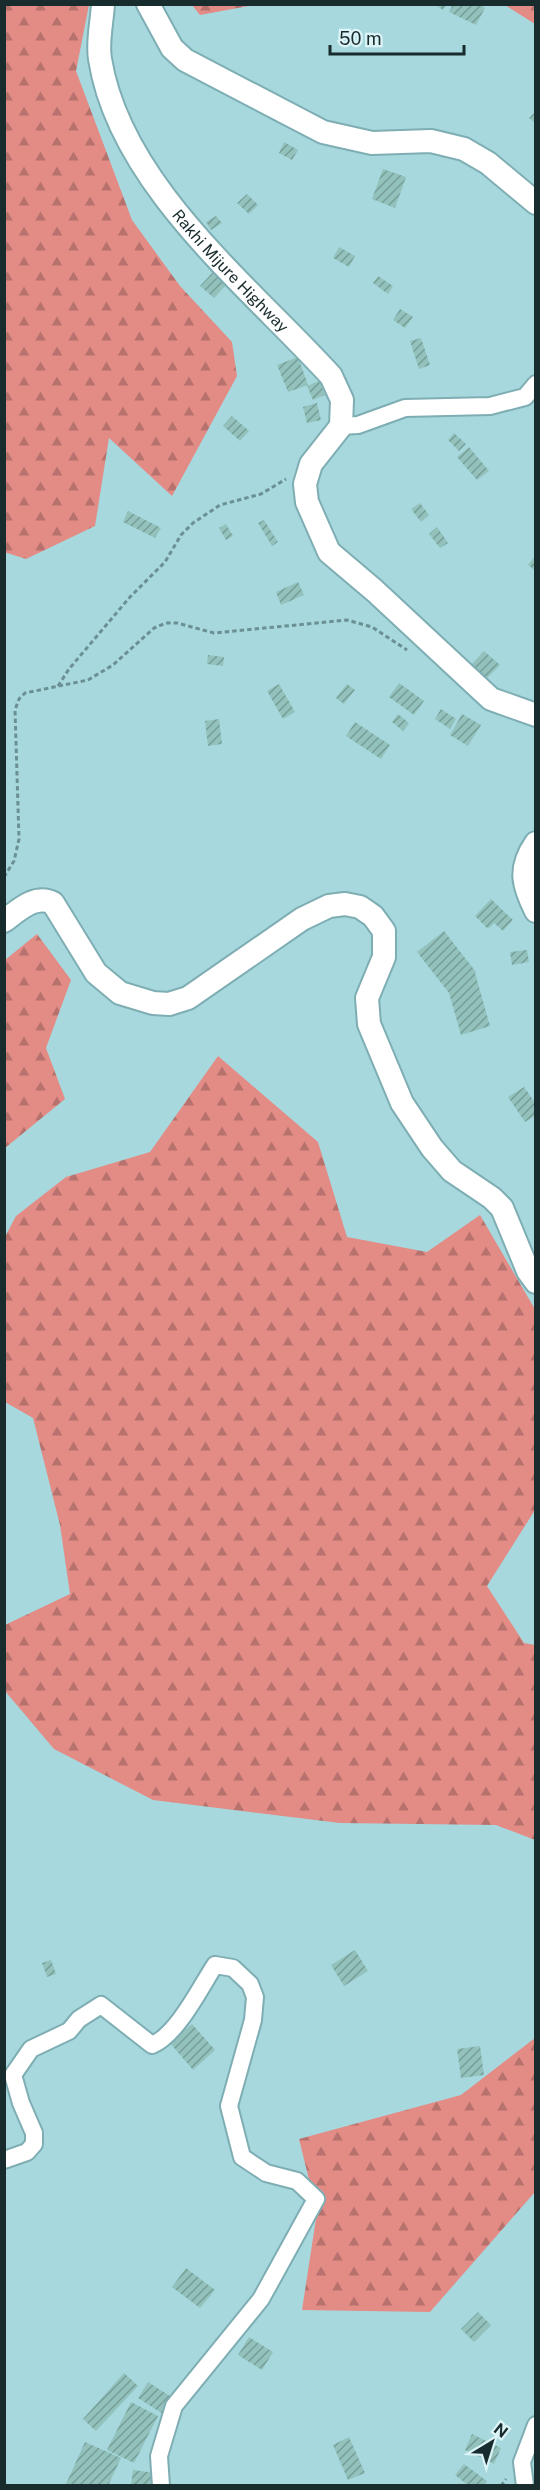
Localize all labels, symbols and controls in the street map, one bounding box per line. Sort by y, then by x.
scale bar [330,18,464,56]
text: 50 m [339,28,382,49]
street label: Rakhi Mijure Highway [169,205,293,336]
north arrow [462,2412,522,2472]
text: N [490,2419,512,2442]

